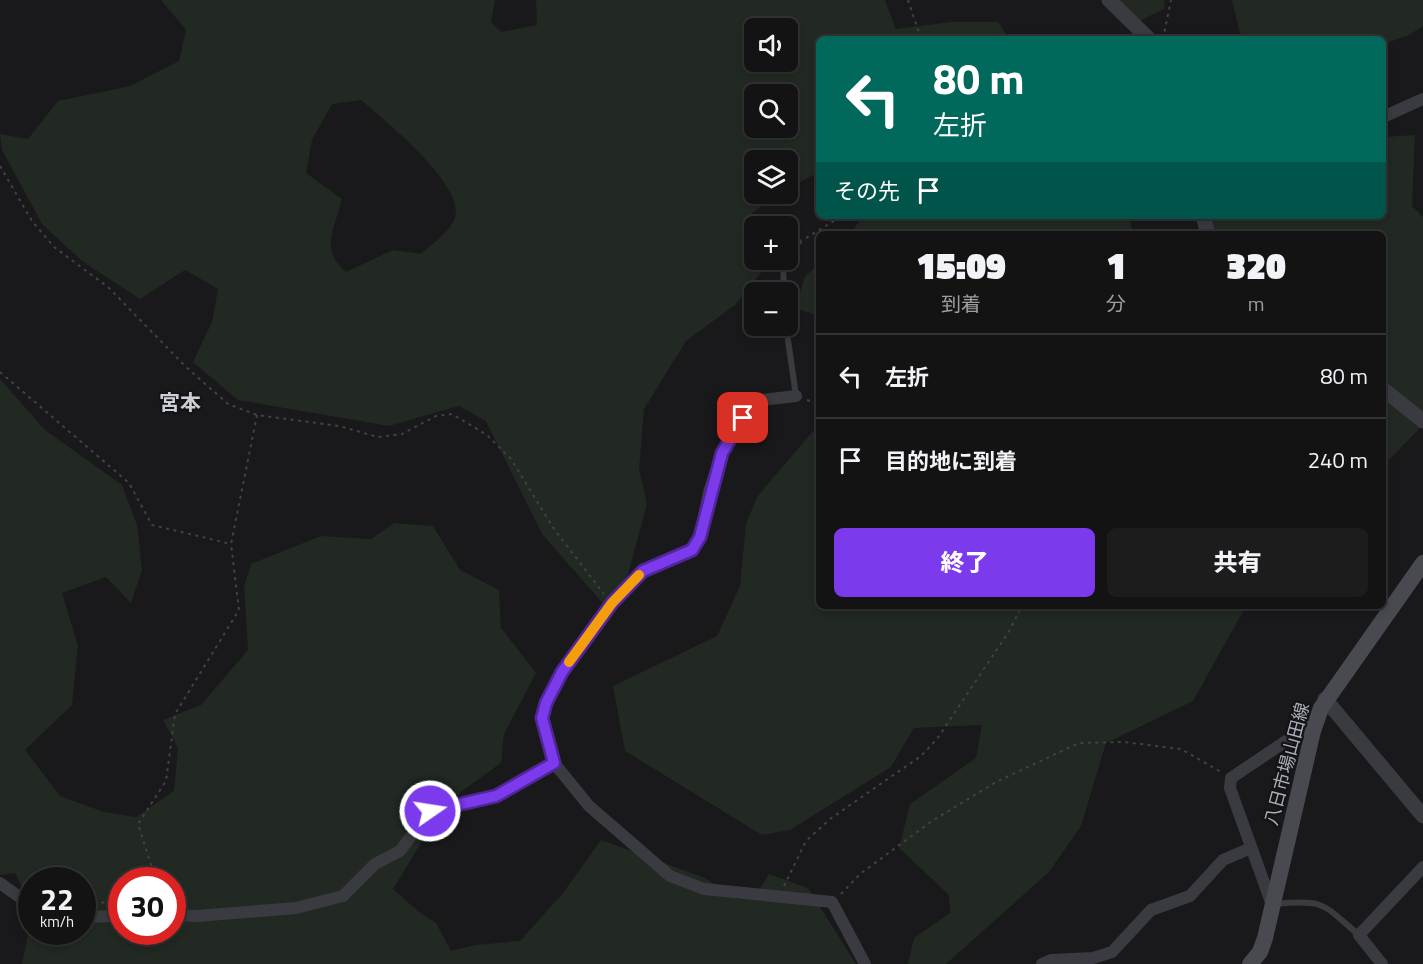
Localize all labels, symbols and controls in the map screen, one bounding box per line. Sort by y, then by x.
map controls [744,18,798,336]
button: sound [744,18,798,72]
text: 80 m [933,46,1025,110]
icon: left [834,60,912,138]
button: search [744,84,798,138]
text: 左折 [933,104,987,145]
button: layers [744,150,798,204]
text: その先 [834,174,900,208]
icon: arrive [912,174,945,207]
button: + [744,216,798,270]
text: 15:09 [916,238,1006,293]
text: 1 [1106,238,1126,293]
text: 320 [1226,238,1286,293]
button: − [744,282,798,336]
text: 到着 [941,288,981,319]
text: 分 [1106,288,1126,319]
text: m [1248,288,1264,319]
text: 80 m [1320,359,1368,393]
icon: left [834,360,867,393]
text: 左折 [885,360,929,394]
district label: 宮本 [159,386,201,418]
pin [717,392,768,443]
icon: arrive [726,401,759,434]
text: 240 m [1308,443,1368,477]
icon: arrive [834,444,867,477]
text: 目的地に到着 [885,444,1017,478]
button: 終了 [834,528,1095,597]
button: 共有 [1107,528,1368,597]
street label: 八日市場山田線 [1257,700,1316,828]
position arrow [398,779,462,843]
speed limit sign: 30 [108,867,186,945]
text: 22 [40,876,74,922]
text: km/h [40,910,74,933]

